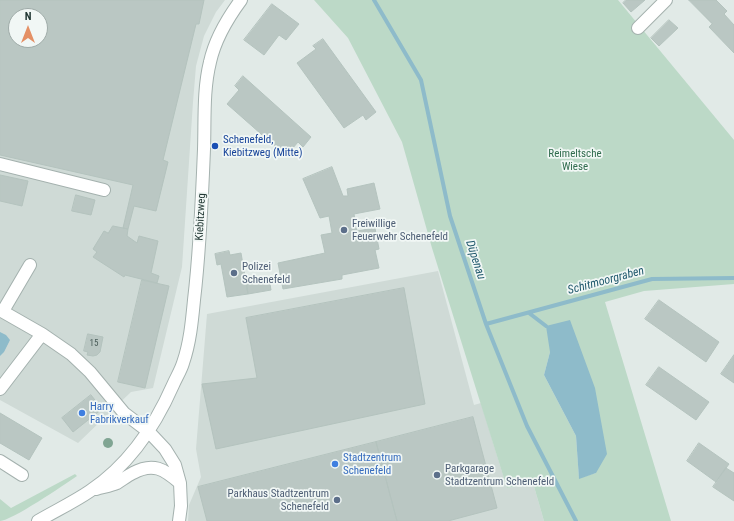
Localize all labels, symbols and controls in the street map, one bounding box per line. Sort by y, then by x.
north arrow [8,8,48,48]
text: N [25,10,31,23]
place label: Schenefeld, Kiebitzweg (Mitte) [223,133,302,159]
marker: Schenefeld, Kiebitzweg (Mitte) [210,141,220,151]
park label: Reimeltsche Wiese [548,147,602,173]
street label: Kiebitzweg [193,193,209,241]
place label: Freiwillige Feuerwehr Schenefeld [352,217,448,243]
marker: Freiwillige Feuerwehr Schenefeld [339,225,349,235]
water label: Düpenau [462,239,488,281]
place label: Polizei Schenefeld [242,260,290,286]
water label: Schitmoorgraben [566,264,646,298]
marker: Polizei Schenefeld [229,268,239,278]
house number: 15 [90,339,98,349]
place label: Harry Fabrikverkauf [90,400,149,426]
marker: Harry Fabrikverkauf [77,408,87,418]
place label: Stadtzentrum Schenefeld [343,451,401,477]
marker: Stadtzentrum Schenefeld [330,459,340,469]
place label: Parkgarage Stadtzentrum Schenefeld [445,462,554,488]
marker: Parkgarage Stadtzentrum Schenefeld [432,470,442,480]
place label: Parkhaus Stadtzentrum Schenefeld [228,487,329,513]
marker: Parkhaus Stadtzentrum Schenefeld [332,495,342,505]

